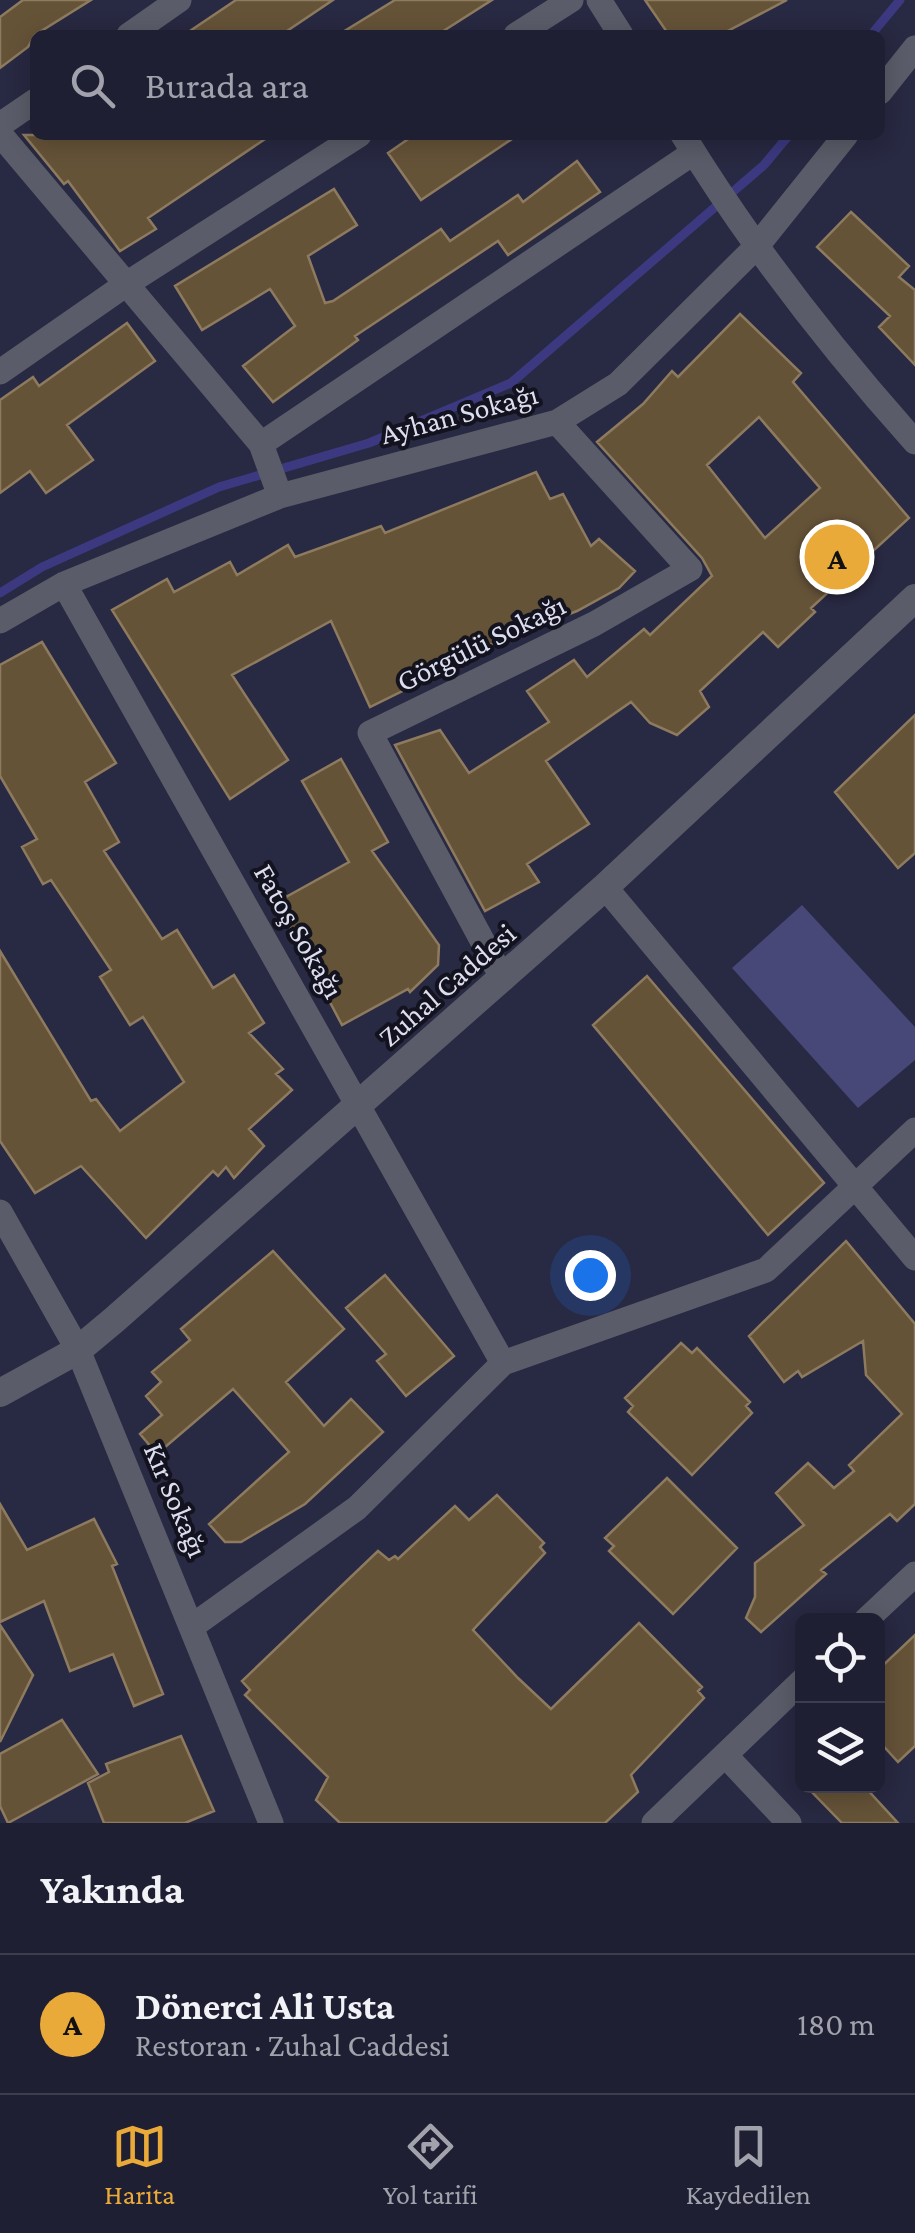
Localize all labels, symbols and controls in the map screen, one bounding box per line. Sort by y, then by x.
search box [30,30,885,140]
icon: search [65,58,120,113]
text: Burada ara [145,64,309,106]
street label: Ayhan Sokağı [377,377,541,451]
pin: A [804,520,870,594]
street label: Görgülü Sokağı [391,588,571,698]
street label: Fatoş Sokağı [247,858,351,1004]
street label: Zuhal Caddesi [371,916,522,1053]
your location [565,1250,616,1301]
street label: Kır Sokağı [137,1438,215,1562]
map controls [795,1613,885,1793]
button: locate [795,1613,885,1703]
button: layers [795,1703,885,1793]
text: Yakında [40,1865,184,1912]
text: Dönerci Ali Usta [135,1985,395,2027]
text: A [63,2006,82,2042]
text: 180 m [797,2006,875,2042]
text: Restoran · Zuhal Caddesi [135,2027,450,2063]
tab: Harita [104,2119,175,2210]
tab: Yol tarifi [383,2119,477,2210]
tab: Kaydedilen [686,2119,811,2210]

